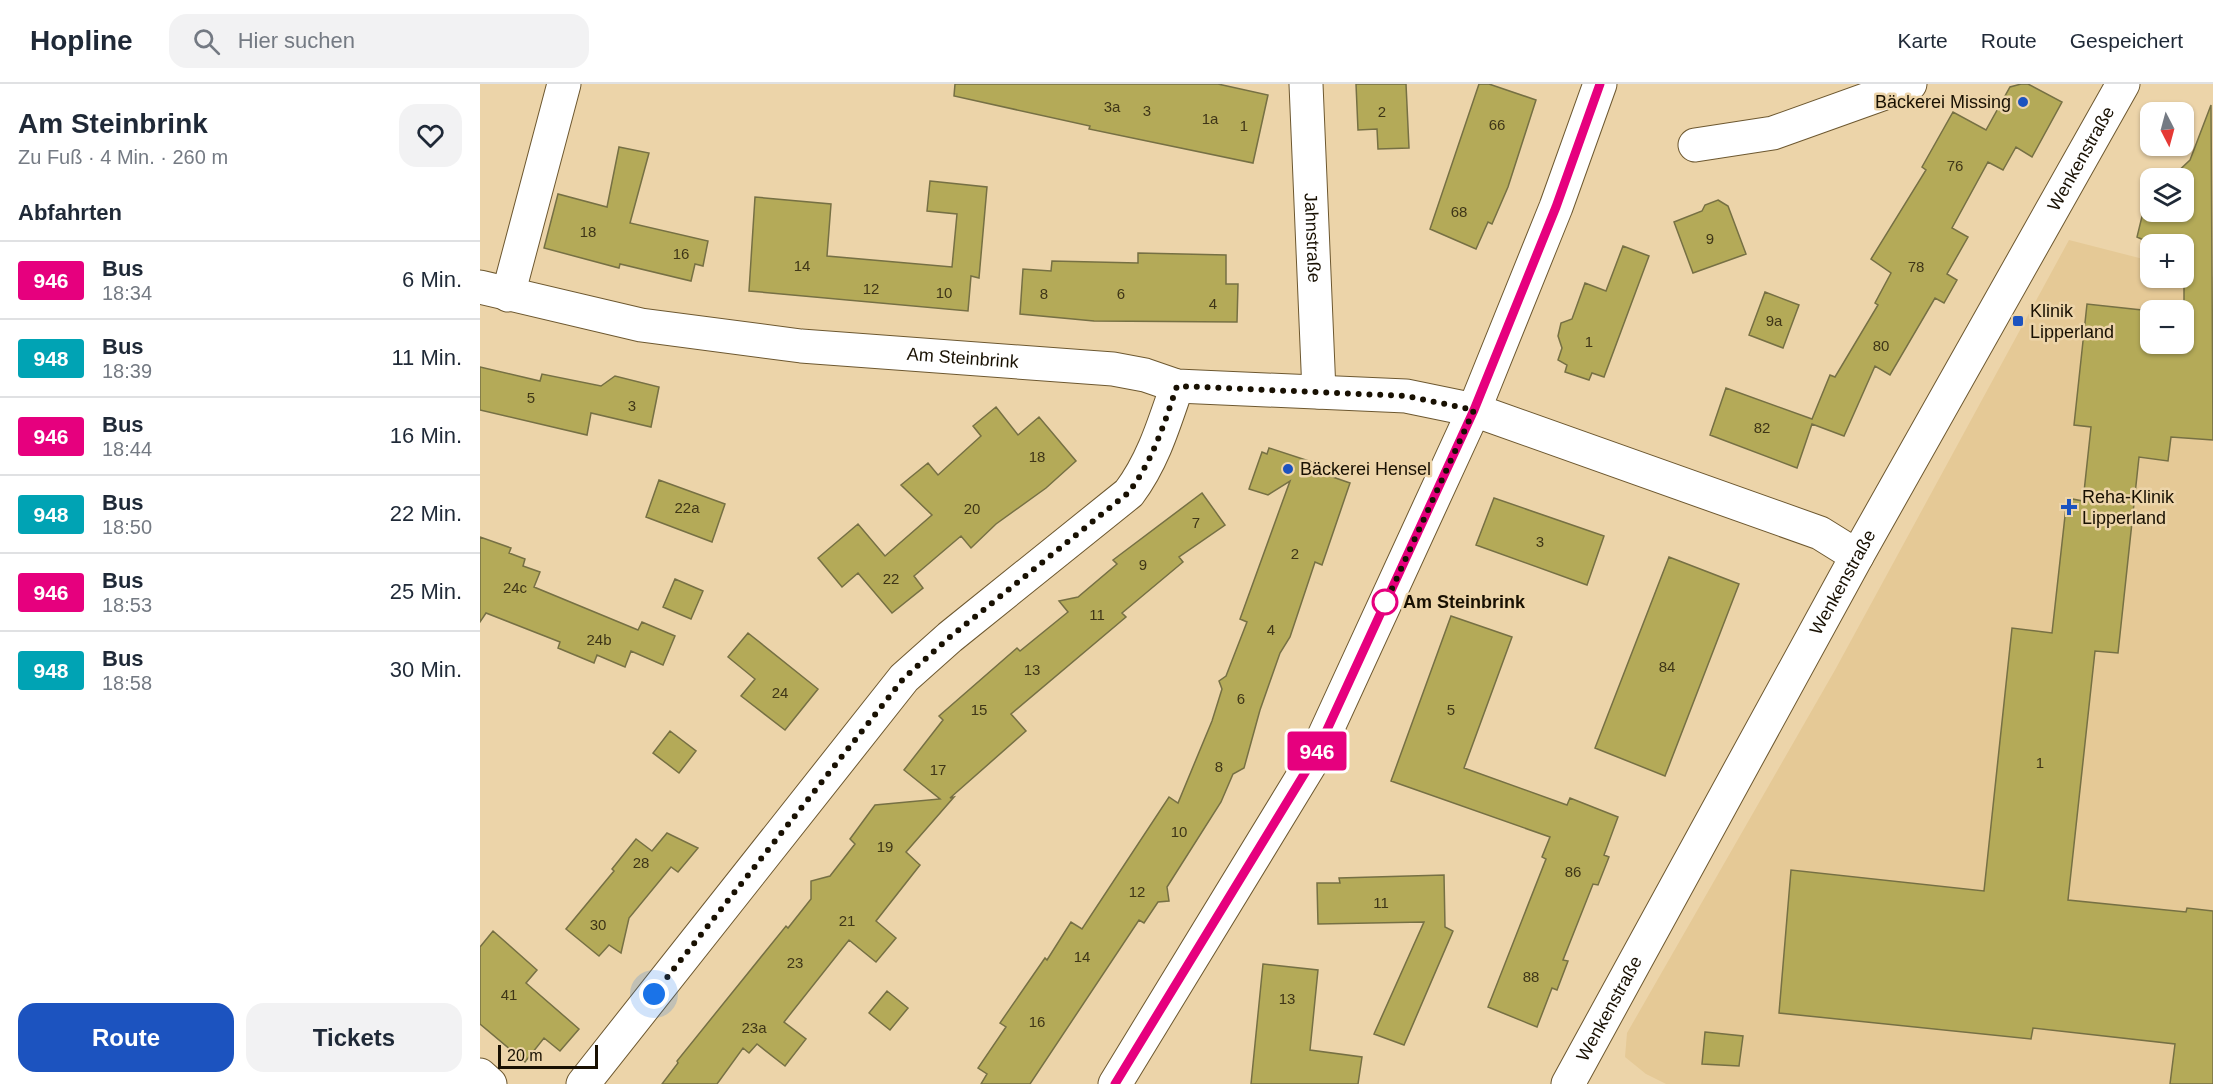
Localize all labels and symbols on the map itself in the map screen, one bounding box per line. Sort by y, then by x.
place label: Bäckerei Missing [1875,92,2011,112]
marker: Bäckerei Missing [2016,95,2030,109]
house number: 3a [1104,98,1121,115]
house number: 3 [1143,102,1151,119]
north arrow [2140,102,2194,156]
house number: 2 [1378,103,1386,120]
street label: Wenkenstraße [2044,103,2118,214]
house number: 1a [1202,110,1219,127]
house number: 66 [1489,116,1505,133]
house number: 1 [1240,117,1248,134]
house number: 76 [1947,157,1963,174]
street label: Jahnstraße [1301,192,1324,283]
house number: 68 [1451,203,1467,220]
house number: 18 [580,223,596,240]
house number: 9 [1706,230,1714,247]
house number: 16 [673,245,689,262]
house number: 14 [794,257,810,274]
house number: 78 [1908,258,1924,275]
house number: 12 [863,280,879,297]
house number: 10 [936,284,952,301]
house number: 8 [1040,285,1048,302]
house number: 6 [1117,285,1125,302]
house number: 4 [1209,295,1217,312]
place label: Klinik Lipperland [2030,301,2114,342]
house number: 9a [1766,312,1783,329]
marker: Klinik Lipperland [2011,314,2025,328]
house number: 1 [1585,333,1593,350]
house number: 80 [1873,337,1889,354]
street label: Am Steinbrink [906,344,1020,372]
house number: 5 [527,389,535,406]
house number: 3 [628,397,636,414]
house number: 82 [1754,419,1770,436]
house number: 18 [1029,448,1045,465]
place label: Bäckerei Hensel [1300,459,1431,479]
marker: Bäckerei Hensel [1281,462,1295,476]
place label: Reha-Klinik Lipperland [2082,487,2175,528]
marker: Reha-Klinik Lipperland [2060,498,2078,516]
house number: 22a [674,499,700,516]
house number: 20 [964,500,980,517]
house number: 7 [1192,514,1200,531]
street label: Wenkenstraße [1806,526,1880,638]
house number: 3 [1536,533,1544,550]
house number: 2 [1291,545,1299,562]
house number: 9 [1139,556,1147,573]
house number: 22 [883,570,899,587]
house number: 24c [503,579,528,596]
marker: Am Steinbrink [1372,589,1398,615]
place label: Am Steinbrink [1403,592,1526,612]
house number: 11 [1089,606,1105,623]
house number: 4 [1267,621,1275,638]
house number: 24b [586,631,612,648]
house number: 84 [1659,658,1675,675]
house number: 13 [1024,661,1040,678]
house number: 24 [772,684,788,701]
house number: 6 [1237,690,1245,707]
house number: 15 [971,701,987,718]
house number: 5 [1447,701,1455,718]
line badge: 946 [1282,732,1352,770]
house number: 1 [2036,754,2044,771]
house number: 8 [1215,758,1223,775]
house number: 17 [930,761,946,778]
house number: 10 [1171,823,1187,840]
house number: 19 [877,838,893,855]
house number: 28 [633,854,649,871]
house number: 86 [1565,863,1581,880]
house number: 12 [1129,883,1145,900]
house number: 11 [1373,894,1389,911]
house number: 21 [839,912,855,929]
house number: 30 [590,916,606,933]
house number: 14 [1074,948,1090,965]
street label: Wenkenstraße [1572,953,1646,1065]
house number: 23 [787,954,803,971]
house number: 88 [1523,968,1539,985]
your location [639,979,669,1009]
house number: 41 [501,986,517,1003]
house number: 13 [1279,990,1295,1007]
house number: 16 [1029,1013,1045,1030]
house number: 23a [741,1019,767,1036]
scale bar [498,1042,598,1070]

